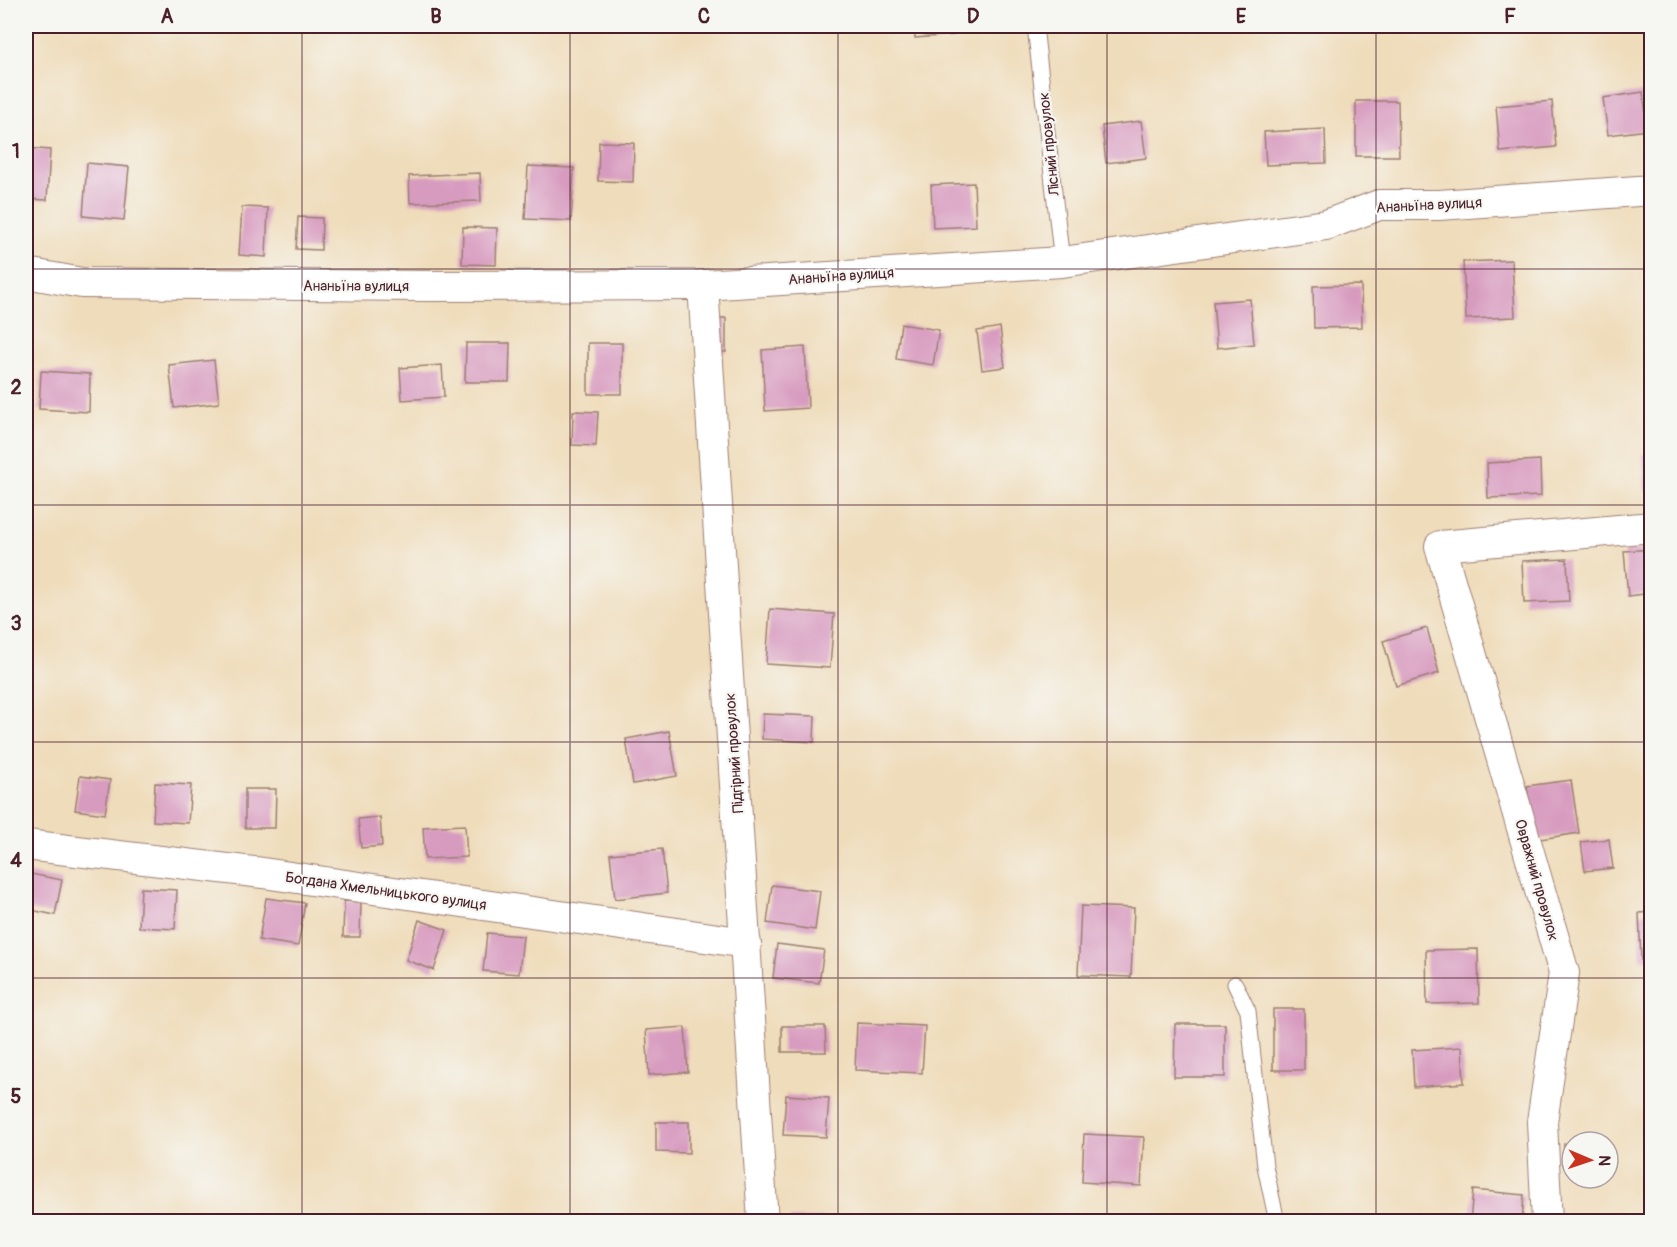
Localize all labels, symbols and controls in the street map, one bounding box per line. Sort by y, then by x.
text: A [161,4,174,29]
text: B [430,4,442,29]
text: C [698,4,710,29]
text: D [967,4,980,29]
text: E [1236,4,1247,29]
text: F [1504,4,1516,29]
street label: Лісний провулок [1035,91,1064,198]
text: 1 [12,139,20,164]
street label: Ананьїна вулиця [1376,193,1483,218]
street label: Ананьїна вулиця [787,263,895,290]
street label: Ананьїна вулиця [303,277,409,296]
text: 2 [10,375,22,400]
text: 3 [10,611,22,636]
street label: Підгірний провулок [721,692,748,814]
street label: Овражний провулок [1510,817,1563,943]
text: 4 [10,848,22,873]
street label: Богдана Хмельницького вулиця [284,868,488,915]
text: 5 [11,1084,22,1109]
north arrow [1560,1130,1620,1190]
text: N [1594,1155,1614,1166]

